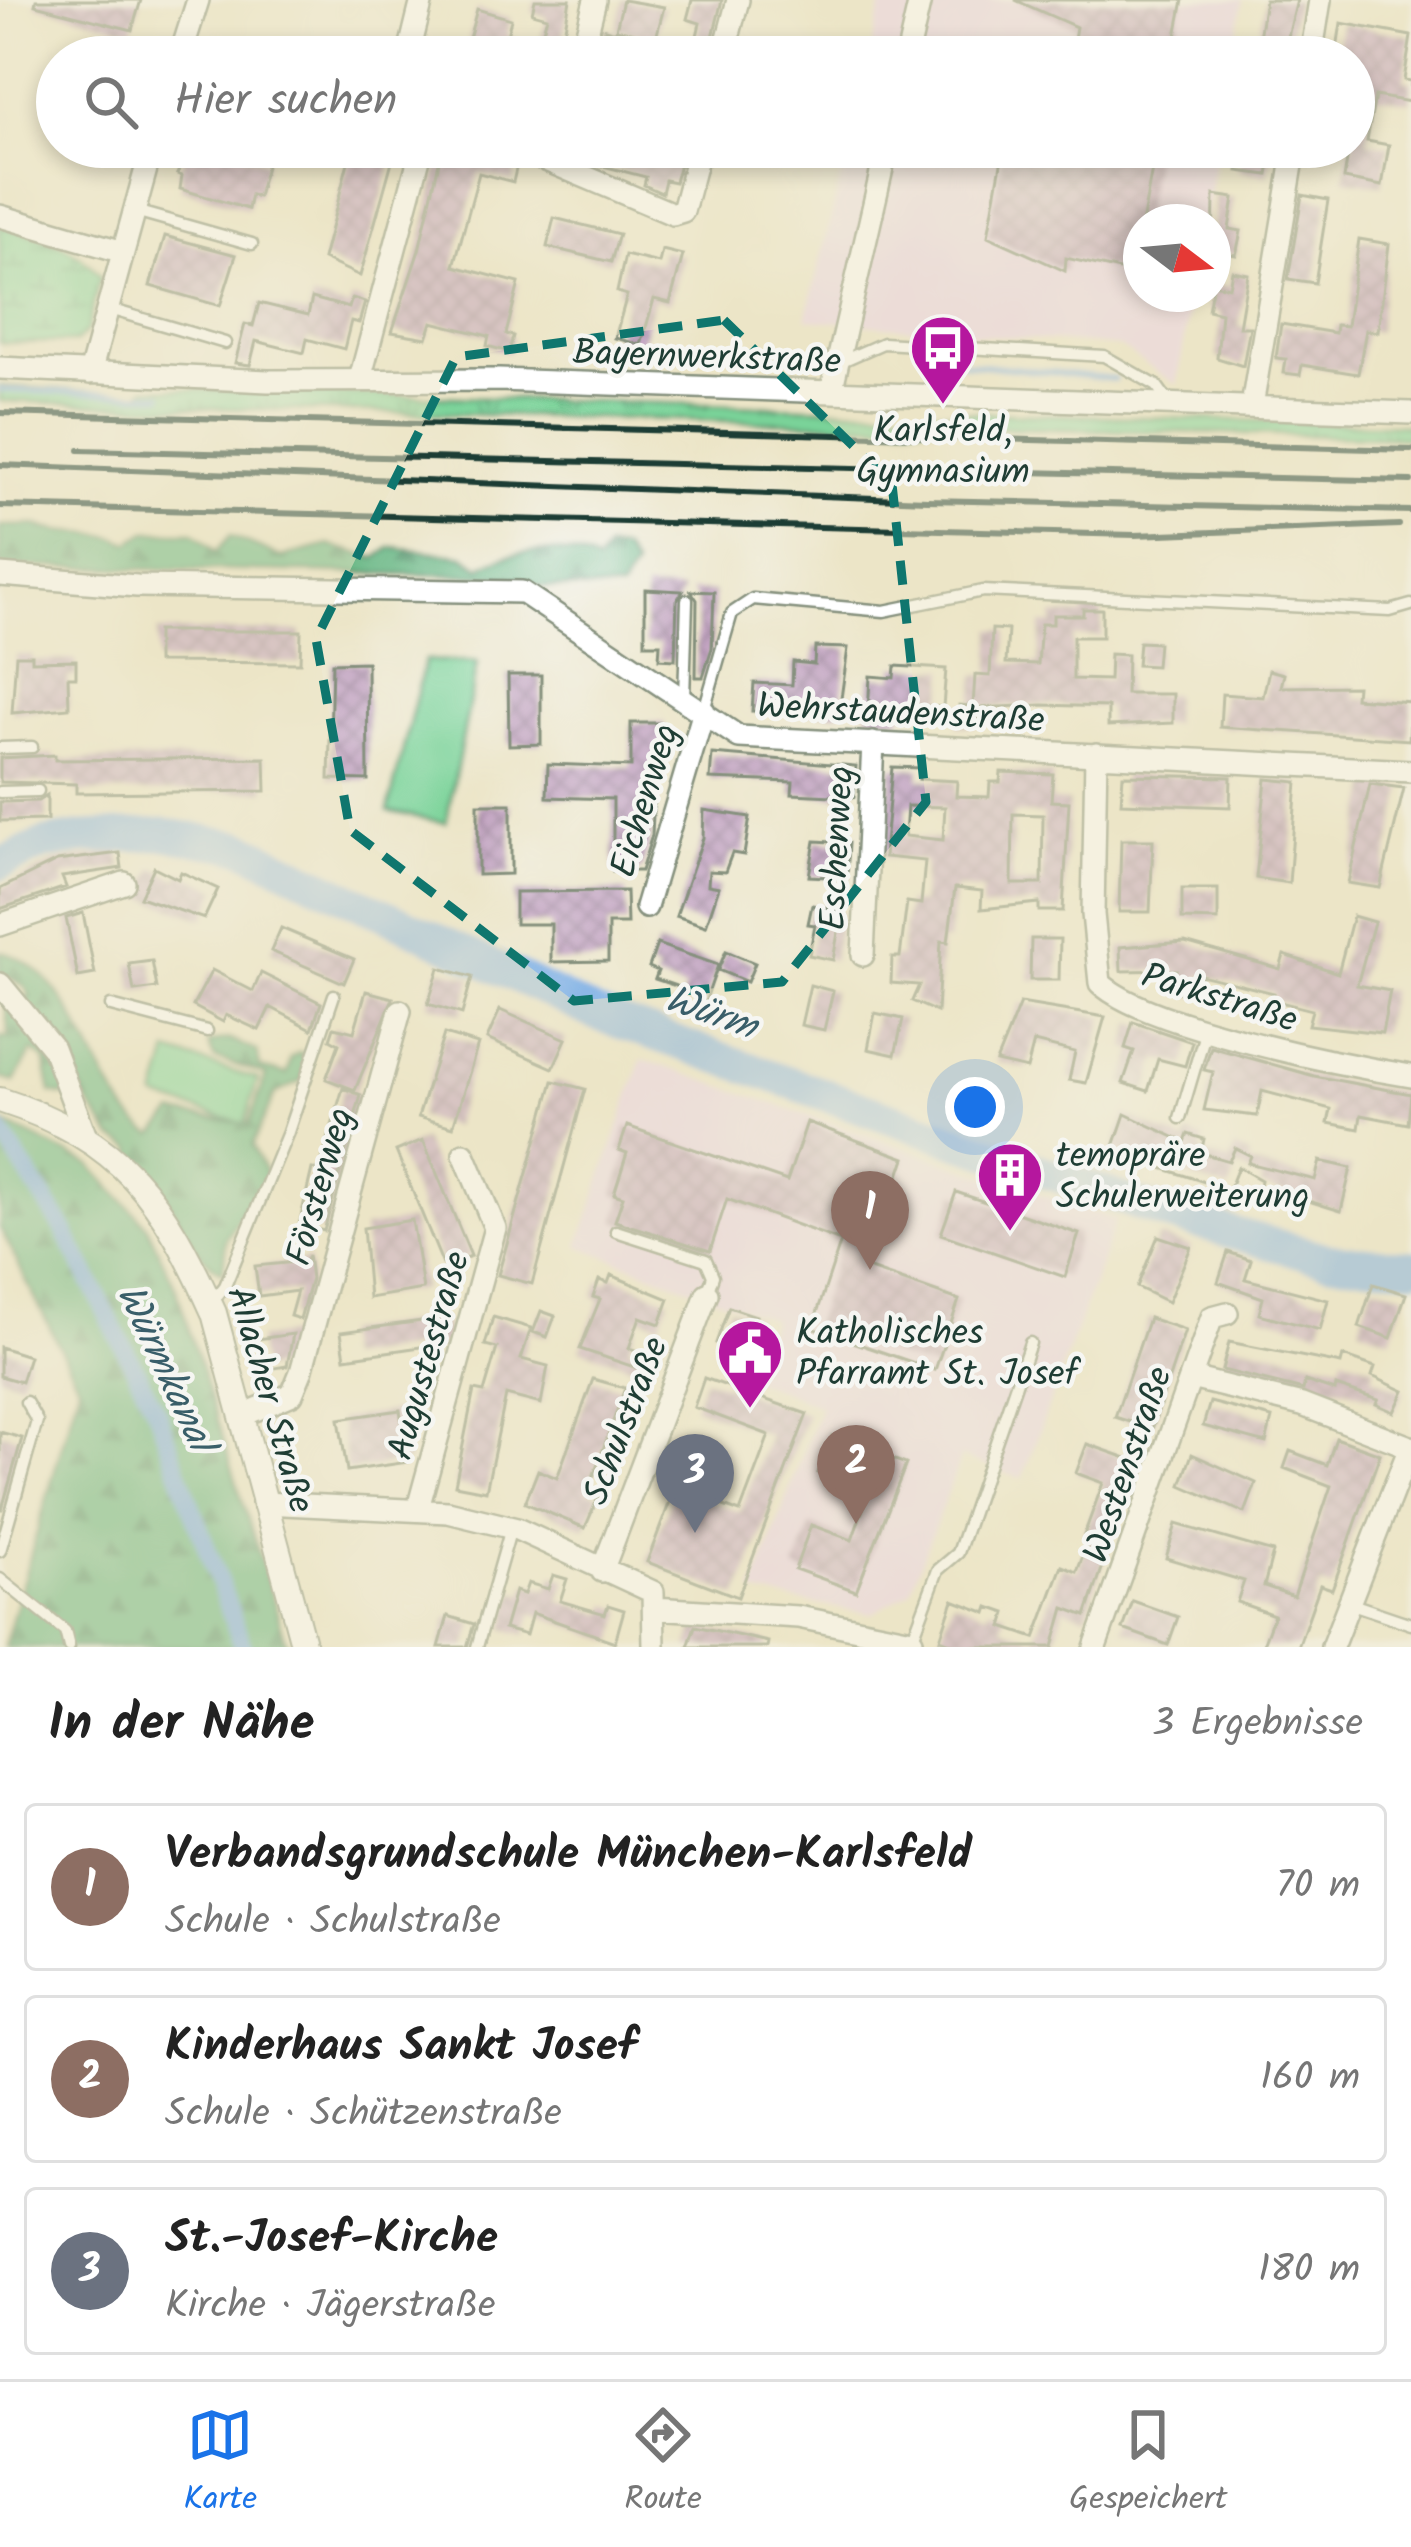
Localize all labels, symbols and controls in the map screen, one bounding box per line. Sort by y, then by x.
search box [36,36,1375,168]
text: Hier suchen [174,66,397,138]
icon: search [78,69,144,135]
north arrow [1123,204,1231,312]
bus stop icon: Karlsfeld, Gymnasium [908,313,978,407]
street label: Bayernwerkstraße [572,325,842,392]
place label: Karlsfeld, Gymnasium [856,404,1030,502]
street label: Wehrstaudenstraße [756,679,1046,750]
street label: Eichenweg [596,717,697,885]
street label: Eschenweg [806,764,871,932]
street label: Parkstraße [1134,949,1304,1050]
water label: Würm [657,970,768,1060]
your location [945,1077,1005,1137]
street label: Försterweg [272,1101,371,1273]
place label: temopräre Schulerweiterung [1056,1129,1309,1227]
building icon: temopräre Schulerweiterung [975,1140,1045,1234]
pin: 1 [831,1171,909,1270]
street label: Augustestraße [373,1245,487,1467]
water label: Würmkanal [98,1275,232,1469]
street label: Allacher Straße [209,1280,328,1520]
place label: Katholisches Pfarramt St. Josef [796,1306,1081,1404]
public building icon: Katholisches Pfarramt St. Josef [715,1317,785,1411]
street label: Schulstraße [569,1329,685,1514]
street label: Westenstraße [1069,1359,1190,1571]
pin: 2 [817,1425,895,1524]
pin: 3 [656,1434,734,1533]
text: In der Nähe [48,1685,314,1766]
text: 3 Ergebnisse [1152,1694,1363,1756]
text: Verbandsgrundschule München-Karlsfeld [165,1820,972,1892]
text: 1 [84,1856,96,1918]
text: 70 m [1276,1856,1360,1918]
text: Schule · Schulstraße [165,1892,501,1954]
text: Kinderhaus Sankt Josef [165,2012,637,2084]
text: 2 [79,2048,101,2110]
text: 160 m [1260,2048,1360,2110]
text: Schule · Schützenstraße [165,2084,562,2146]
text: St.-Josef-Kirche [165,2204,498,2276]
text: 3 [79,2240,101,2302]
text: 180 m [1258,2240,1360,2302]
text: Kirche · Jägerstraße [165,2276,496,2338]
tab: Karte [184,2402,257,2527]
tab: Route [624,2402,702,2527]
tab: Gespeichert [1069,2402,1227,2527]

